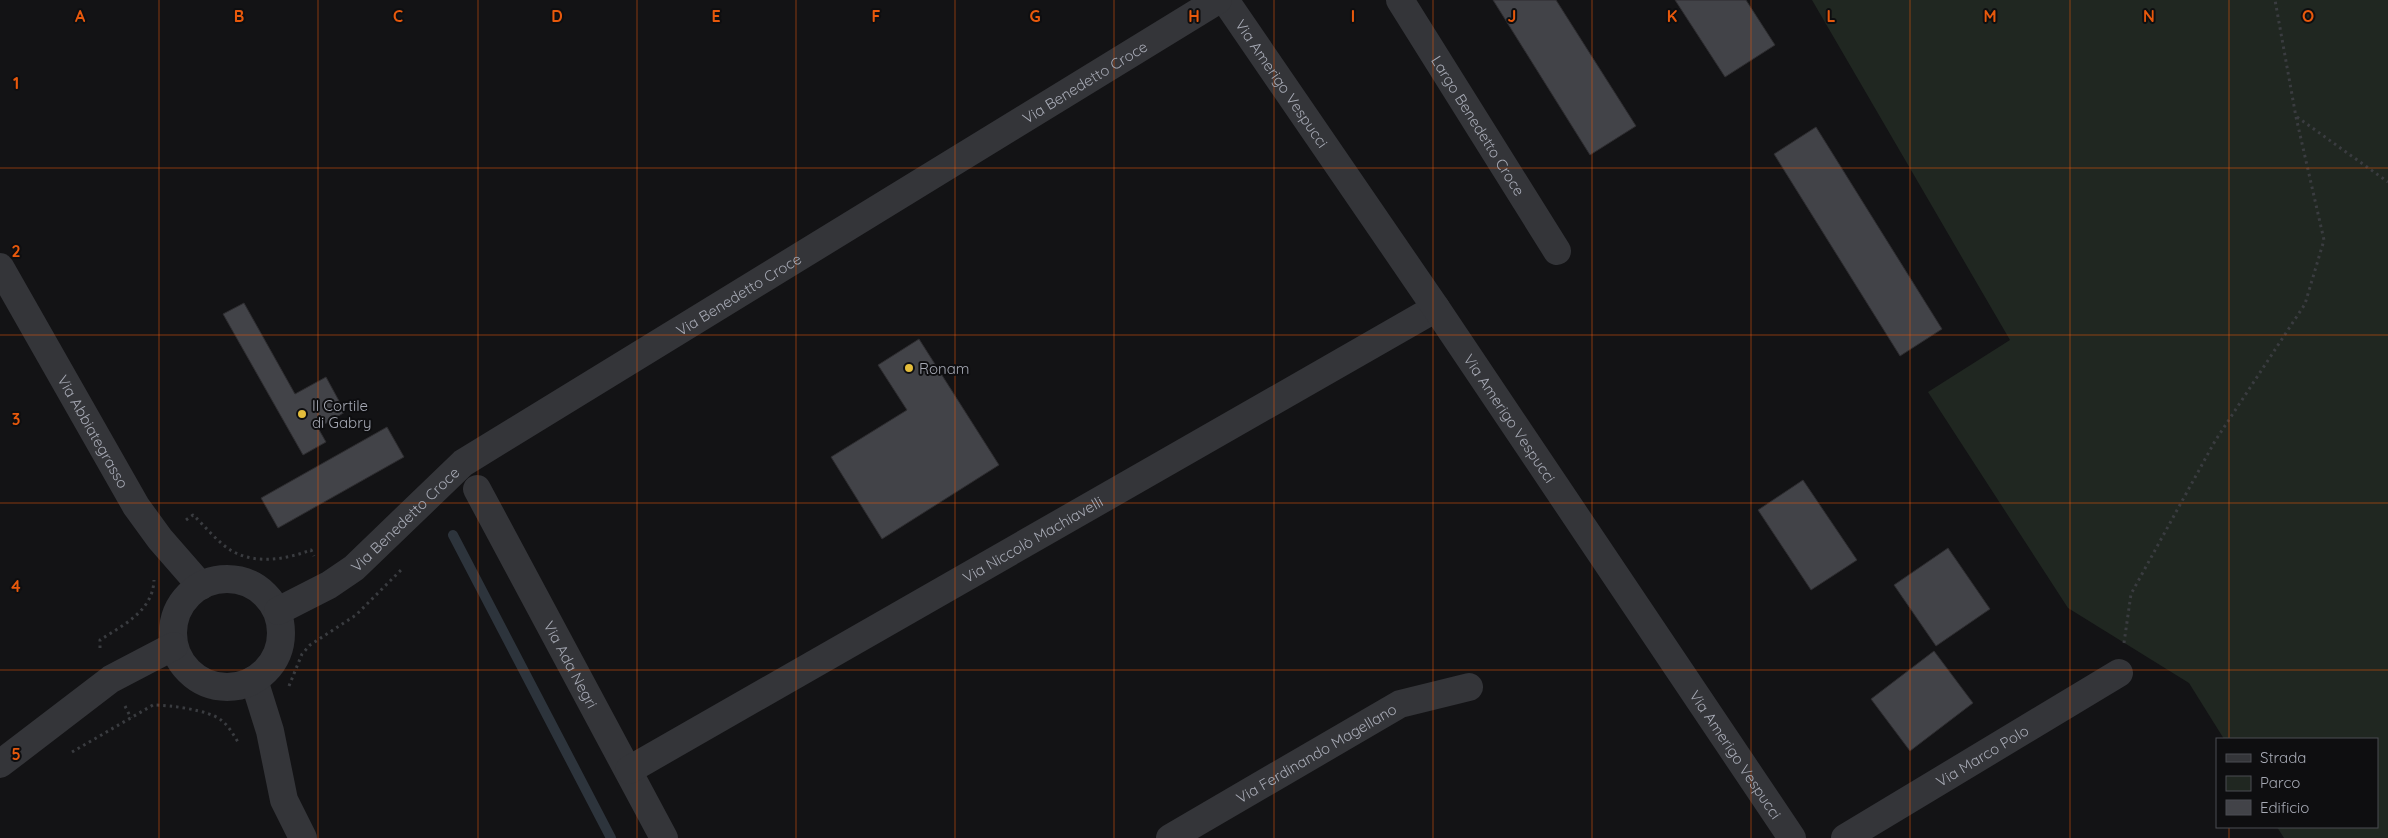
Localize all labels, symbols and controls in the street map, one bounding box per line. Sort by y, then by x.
text: A [75,6,86,26]
text: B [234,6,244,26]
text: C [393,6,403,26]
text: D [551,6,563,26]
text: E [711,6,721,26]
text: F [872,6,881,26]
text: G [1029,6,1041,26]
text: H [1188,6,1200,26]
text: I [1351,6,1355,26]
text: J [1508,6,1516,26]
text: K [1667,6,1677,26]
text: L [1827,6,1836,26]
text: M [1983,6,1997,26]
text: N [2143,6,2155,26]
text: O [2302,6,2314,26]
street label: Via Amerigo Vespucci [1232,16,1333,151]
street label: Via Benedetto Croce [1019,36,1151,127]
street label: Largo Benedetto Croce [1428,52,1529,199]
text: 1 [13,73,19,93]
text: 2 [11,241,21,261]
street label: Via Benedetto Croce [672,249,805,340]
street label: Via Amerigo Vespucci [1460,350,1560,486]
place label: Ronam [919,359,969,378]
marker: Ronam [903,362,915,374]
street label: Via Abbiategrasso [54,371,133,491]
place label: Il Cortile di Gabry [312,396,372,432]
marker: Il Cortile di Gabry [296,408,308,420]
text: 3 [12,409,20,429]
street label: Via Benedetto Croce [347,463,463,576]
street label: Via Niccolò Machiavelli [959,491,1106,587]
text: 4 [11,576,21,596]
street label: Via Ada Negri [540,618,602,711]
street label: Via Amerigo Vespucci [1686,686,1786,822]
street label: Via Ferdinando Magellano [1232,699,1400,807]
street label: Via Marco Polo [1932,720,2032,791]
legend [2216,738,2378,828]
text: 5 [11,744,21,764]
text: Strada [2260,748,2306,767]
text: Parco [2260,773,2300,792]
text: Edificio [2260,798,2309,817]

